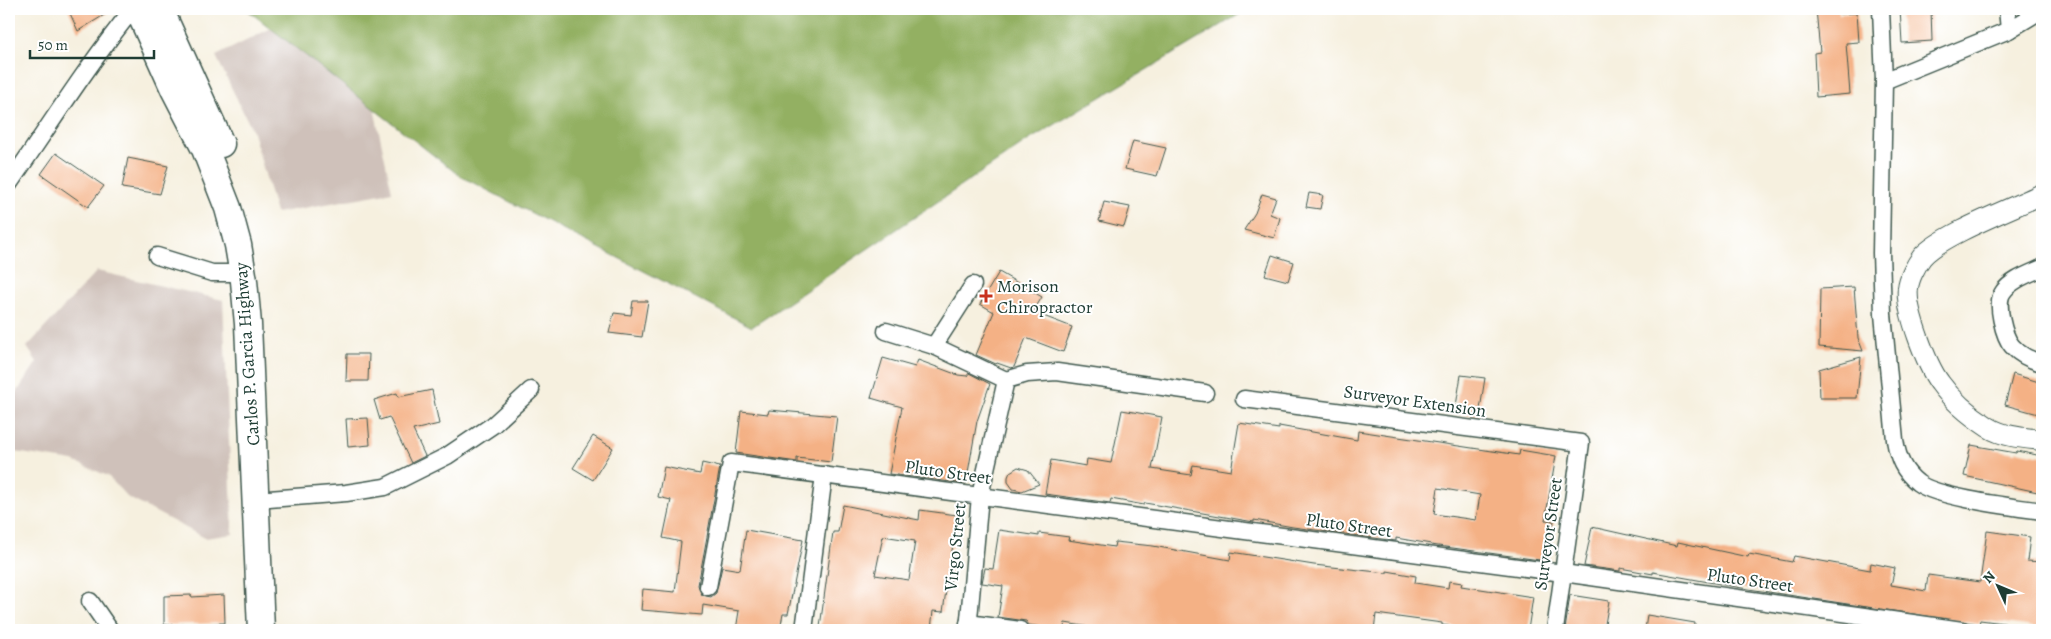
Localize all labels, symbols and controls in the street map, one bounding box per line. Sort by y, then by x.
scale bar [30,28,154,60]
text: 50 m [38,35,68,55]
street label: Carlos P. Garcia Highway [229,261,265,447]
place label: Morison Chiropractor [997,274,1093,319]
marker: Morison Chiropractor [979,289,993,303]
street label: Surveyor Extension [1342,379,1488,423]
street label: Pluto Street [903,454,993,490]
street label: Surveyor Street [1528,476,1568,592]
street label: Virgo Street [938,502,972,593]
street label: Pluto Street [1304,507,1394,543]
street label: Pluto Street [1705,562,1795,598]
north arrow [1974,562,2024,612]
text: N [1979,567,1999,588]

